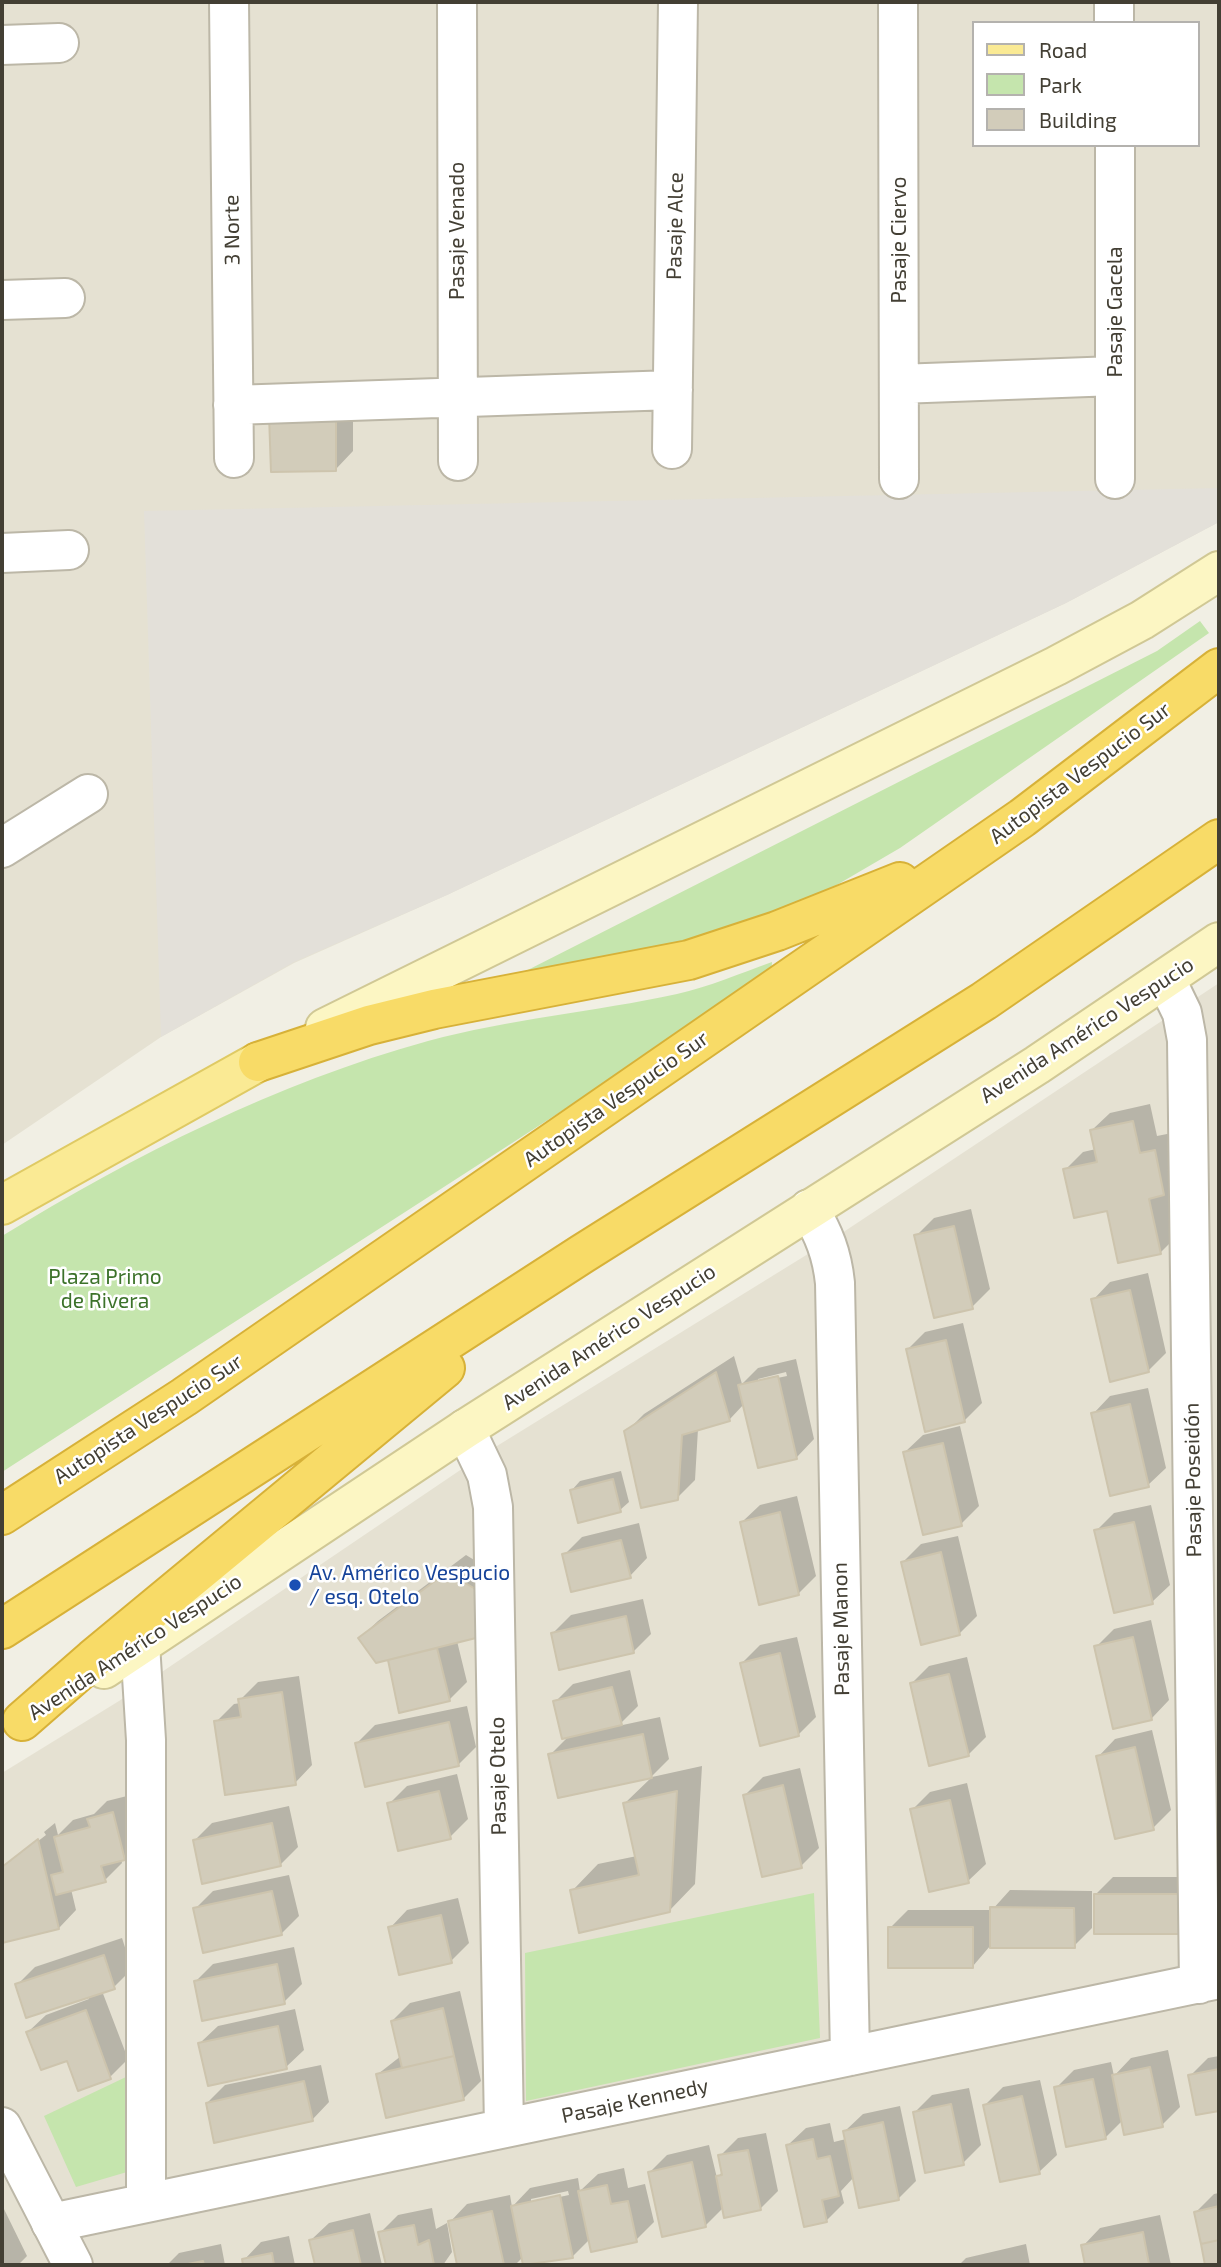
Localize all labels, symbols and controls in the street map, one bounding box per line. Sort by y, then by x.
legend [972,21,1200,147]
text: Road [1039,37,1087,62]
text: Park [1039,72,1082,97]
text: Building [1039,107,1117,132]
street label: Pasaje Venado [444,162,470,300]
street label: Pasaje Alce [661,172,689,280]
street label: Pasaje Ciervo [886,176,912,304]
street label: 3 Norte [219,194,245,266]
street label: Pasaje Gacela [1102,246,1128,378]
street label: Autopista Vespucio Sur [985,697,1175,849]
street label: Avenida Américo Vespucio [976,952,1198,1108]
street label: Autopista Vespucio Sur [519,1026,713,1172]
street label: Avenida Américo Vespucio [498,1259,720,1415]
park label: Plaza Primo de Rivera [48,1264,162,1314]
street label: Autopista Vespucio Sur [49,1349,247,1489]
street label: Pasaje Poseidón [1179,1402,1207,1558]
place label: Av. Américo Vespucio / esq. Otelo [309,1560,510,1610]
street label: Pasaje Manon [827,1562,855,1696]
street label: Avenida Américo Vespucio [24,1569,246,1725]
marker: Av. Américo Vespucio / esq. Otelo [287,1577,303,1593]
street label: Pasaje Otelo [484,1716,512,1836]
street label: Pasaje Kennedy [559,2073,711,2129]

